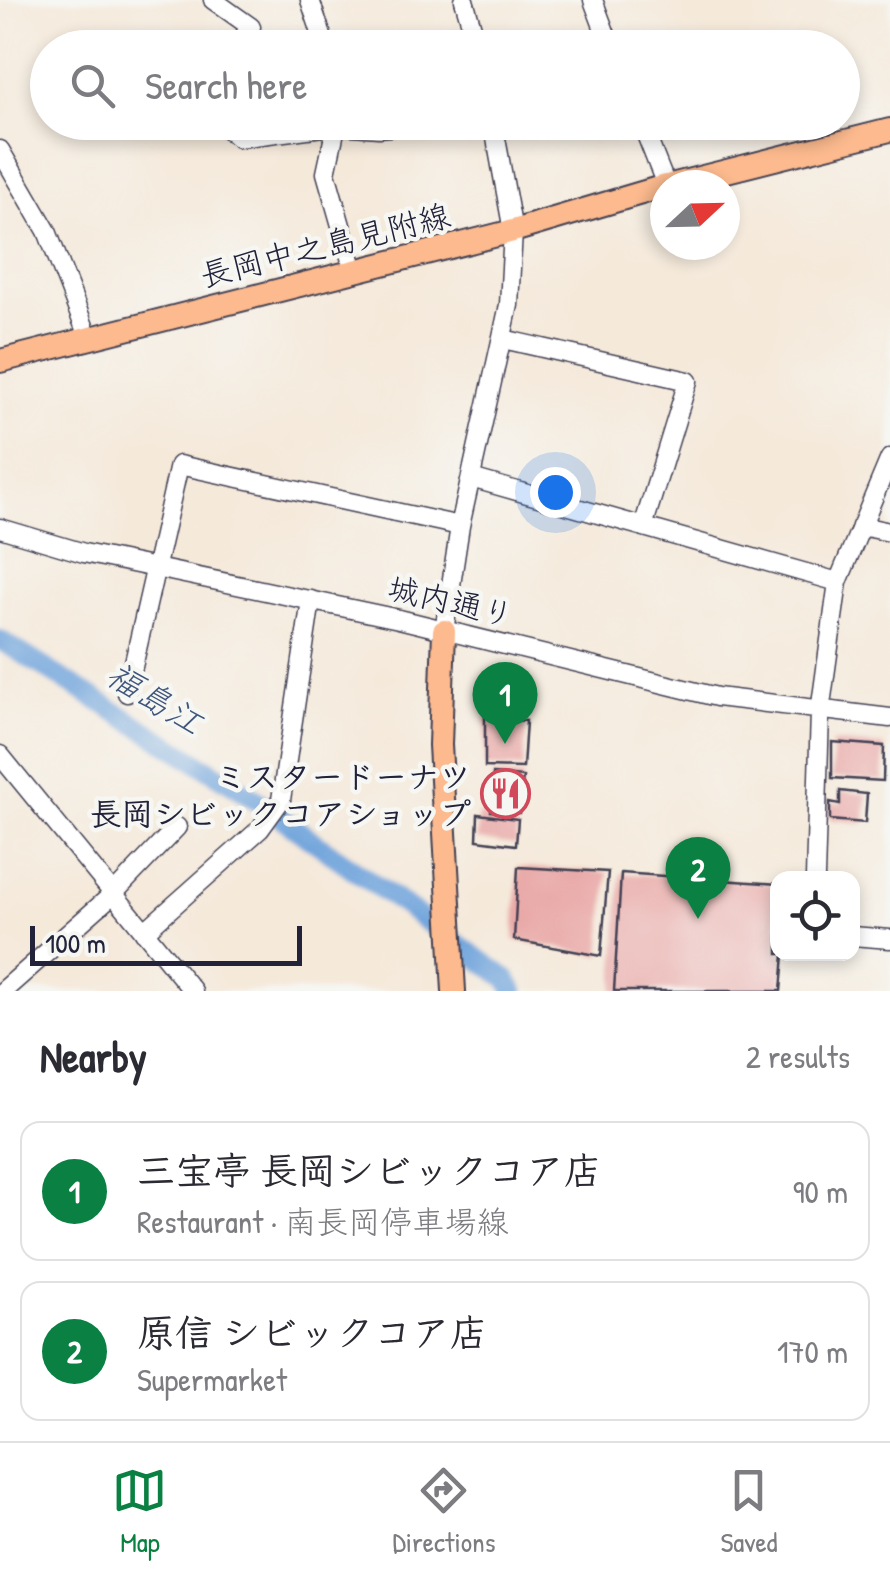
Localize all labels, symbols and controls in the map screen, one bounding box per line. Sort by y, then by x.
search box [30,30,860,140]
icon: search [65,58,120,113]
text: Search here [145,59,307,111]
north arrow [650,170,740,260]
street label: 長岡中之島見附線 [196,193,454,297]
your location [530,467,581,518]
street label: 城内通り [384,566,518,636]
water label: 福島江 [98,650,213,746]
pin: 1 [472,662,538,744]
place label: ミスタードーナツ 長岡シビックコアショップ [90,755,471,835]
restaurant icon: ミスタードーナツ 長岡シビックコアショップ [480,768,532,820]
pin: 2 [666,836,730,919]
map controls [770,871,860,961]
button: locate [770,871,860,961]
scale bar [30,921,302,966]
text: 100 m [45,924,106,962]
text: Nearby [40,1028,147,1085]
text: 2 results [746,1035,850,1078]
text: 三宝亭 長岡シビックコア店 [137,1144,602,1196]
text: 1 [69,1170,80,1213]
text: 90 m [793,1170,848,1213]
text: Restaurant · 南長岡停車場線 [137,1200,508,1243]
text: 原信 シビックコア店 [137,1306,488,1358]
text: 2 [67,1330,82,1373]
text: 170 m [777,1330,848,1373]
text: Supermarket [137,1358,287,1401]
tab: Map [112,1463,167,1561]
tab: Directions [392,1463,495,1561]
tab: Saved [720,1463,778,1561]

